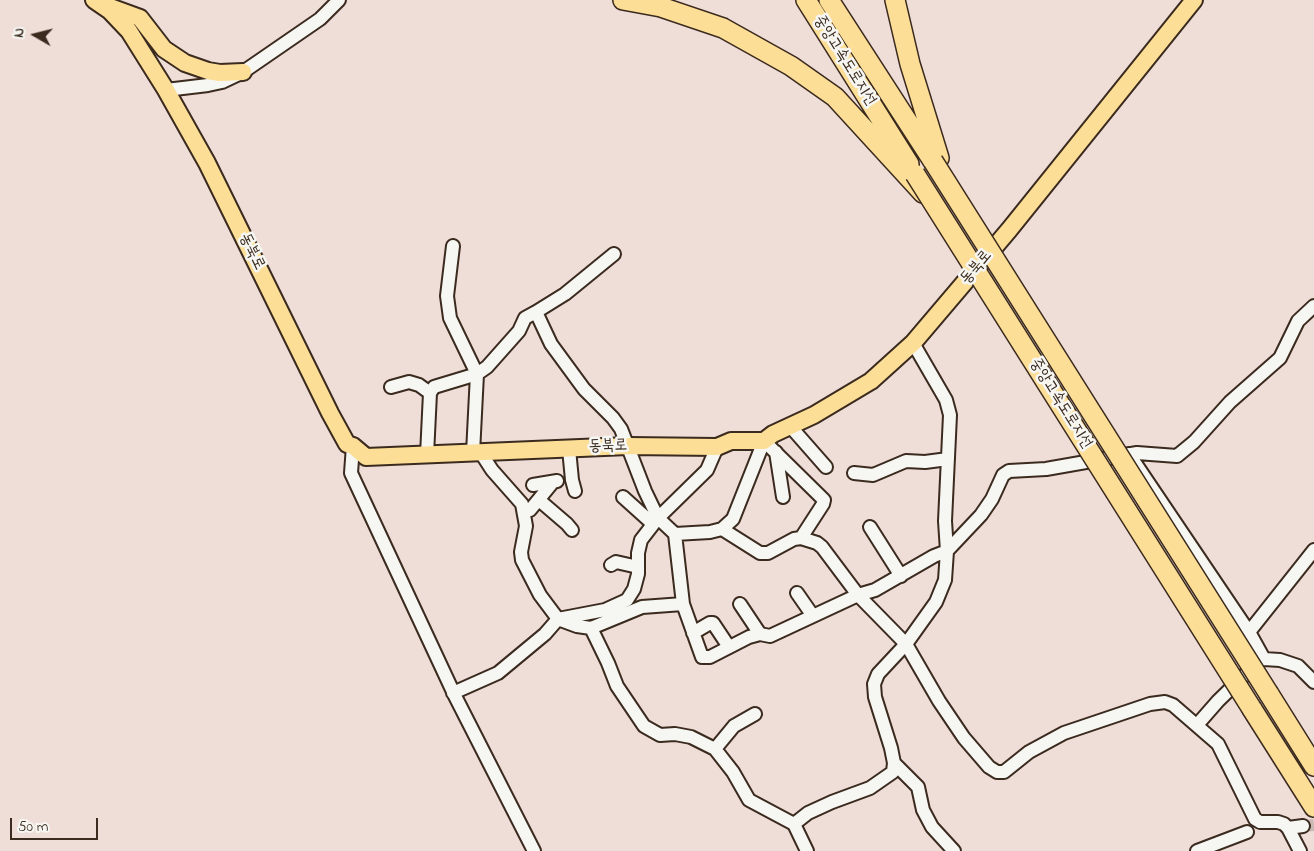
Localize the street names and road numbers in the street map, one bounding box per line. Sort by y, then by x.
street label: 중앙고속도로지선 [809,12,879,110]
street label: 동북로 [234,230,268,274]
street label: 동북로 [957,247,997,289]
street label: 중앙고속도로지선 [1025,355,1095,453]
street label: 동북로 [588,437,628,457]

